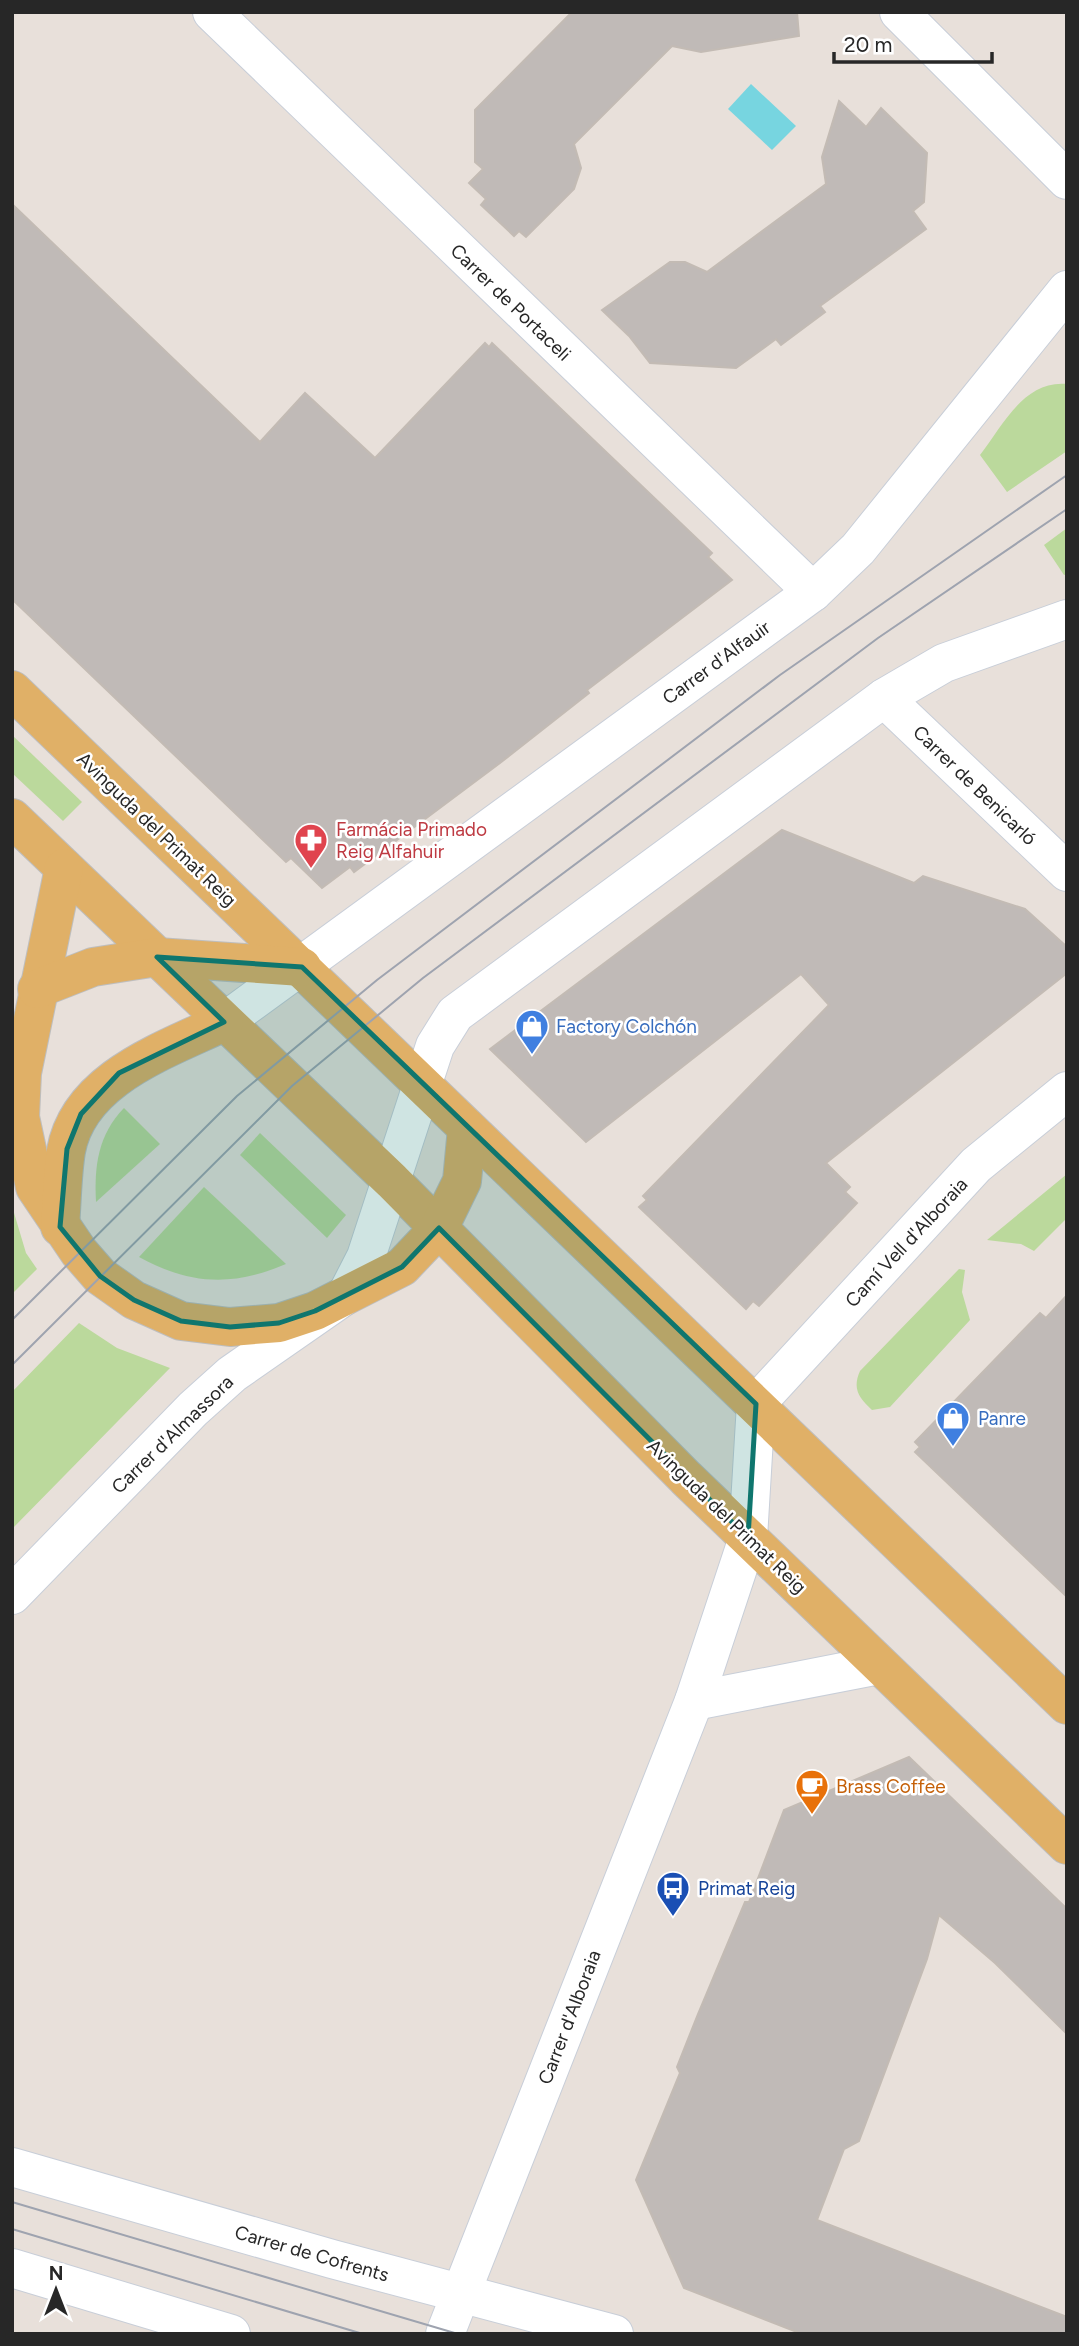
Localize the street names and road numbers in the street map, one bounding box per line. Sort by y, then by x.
street label: Carrer de Portaceli [446,239,576,366]
street label: Carrer d'Alfauir [658,615,775,709]
street label: Carrer de Benicarló [908,721,1041,850]
street label: Avinguda del Primat Reig [72,747,241,911]
street label: Camí Vell d'Alboraia [840,1173,972,1312]
street label: Carrer d'Almassora [107,1370,238,1498]
street label: Avinguda del Primat Reig [642,1434,811,1598]
street label: Carrer d'Alboraia [533,1947,606,2088]
street label: Carrer de Cofrents [232,2221,392,2286]

